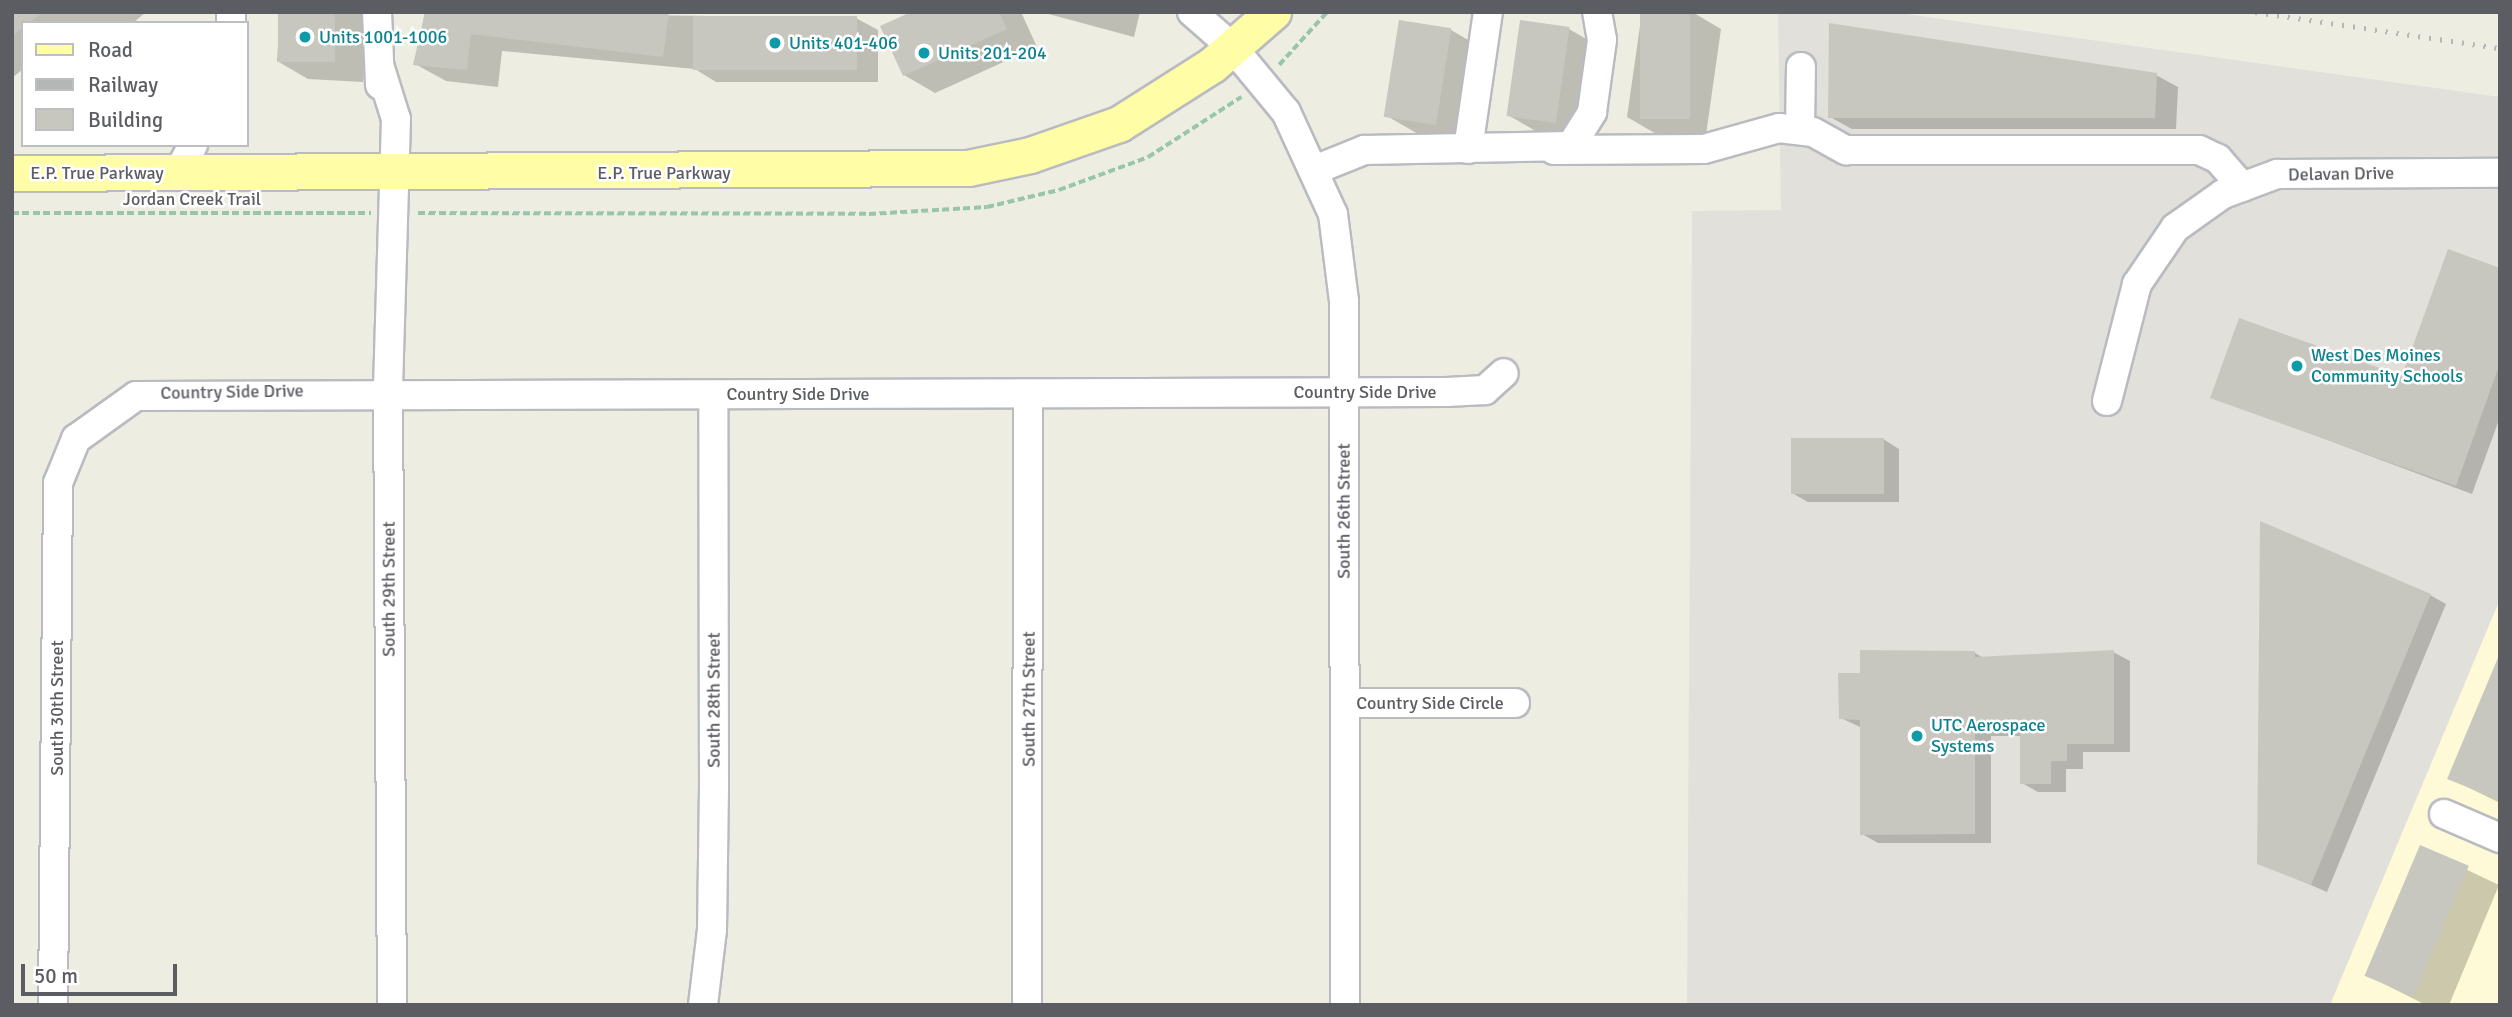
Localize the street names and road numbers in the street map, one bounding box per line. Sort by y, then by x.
street label: E.P. True Parkway [30,162,164,184]
street label: E.P. True Parkway [597,162,731,184]
street label: Delavan Drive [2288,162,2394,186]
street label: Jordan Creek Trail [123,188,261,210]
street label: Country Side Drive [160,380,304,404]
street label: Country Side Drive [1293,381,1437,403]
street label: Country Side Drive [726,383,870,405]
street label: South 26th Street [1333,443,1355,579]
street label: South 29th Street [378,521,400,657]
street label: South 27th Street [1018,631,1040,767]
street label: South 28th Street [703,632,725,768]
street label: South 30th Street [46,640,68,776]
street label: Country Side Circle [1356,692,1504,714]

